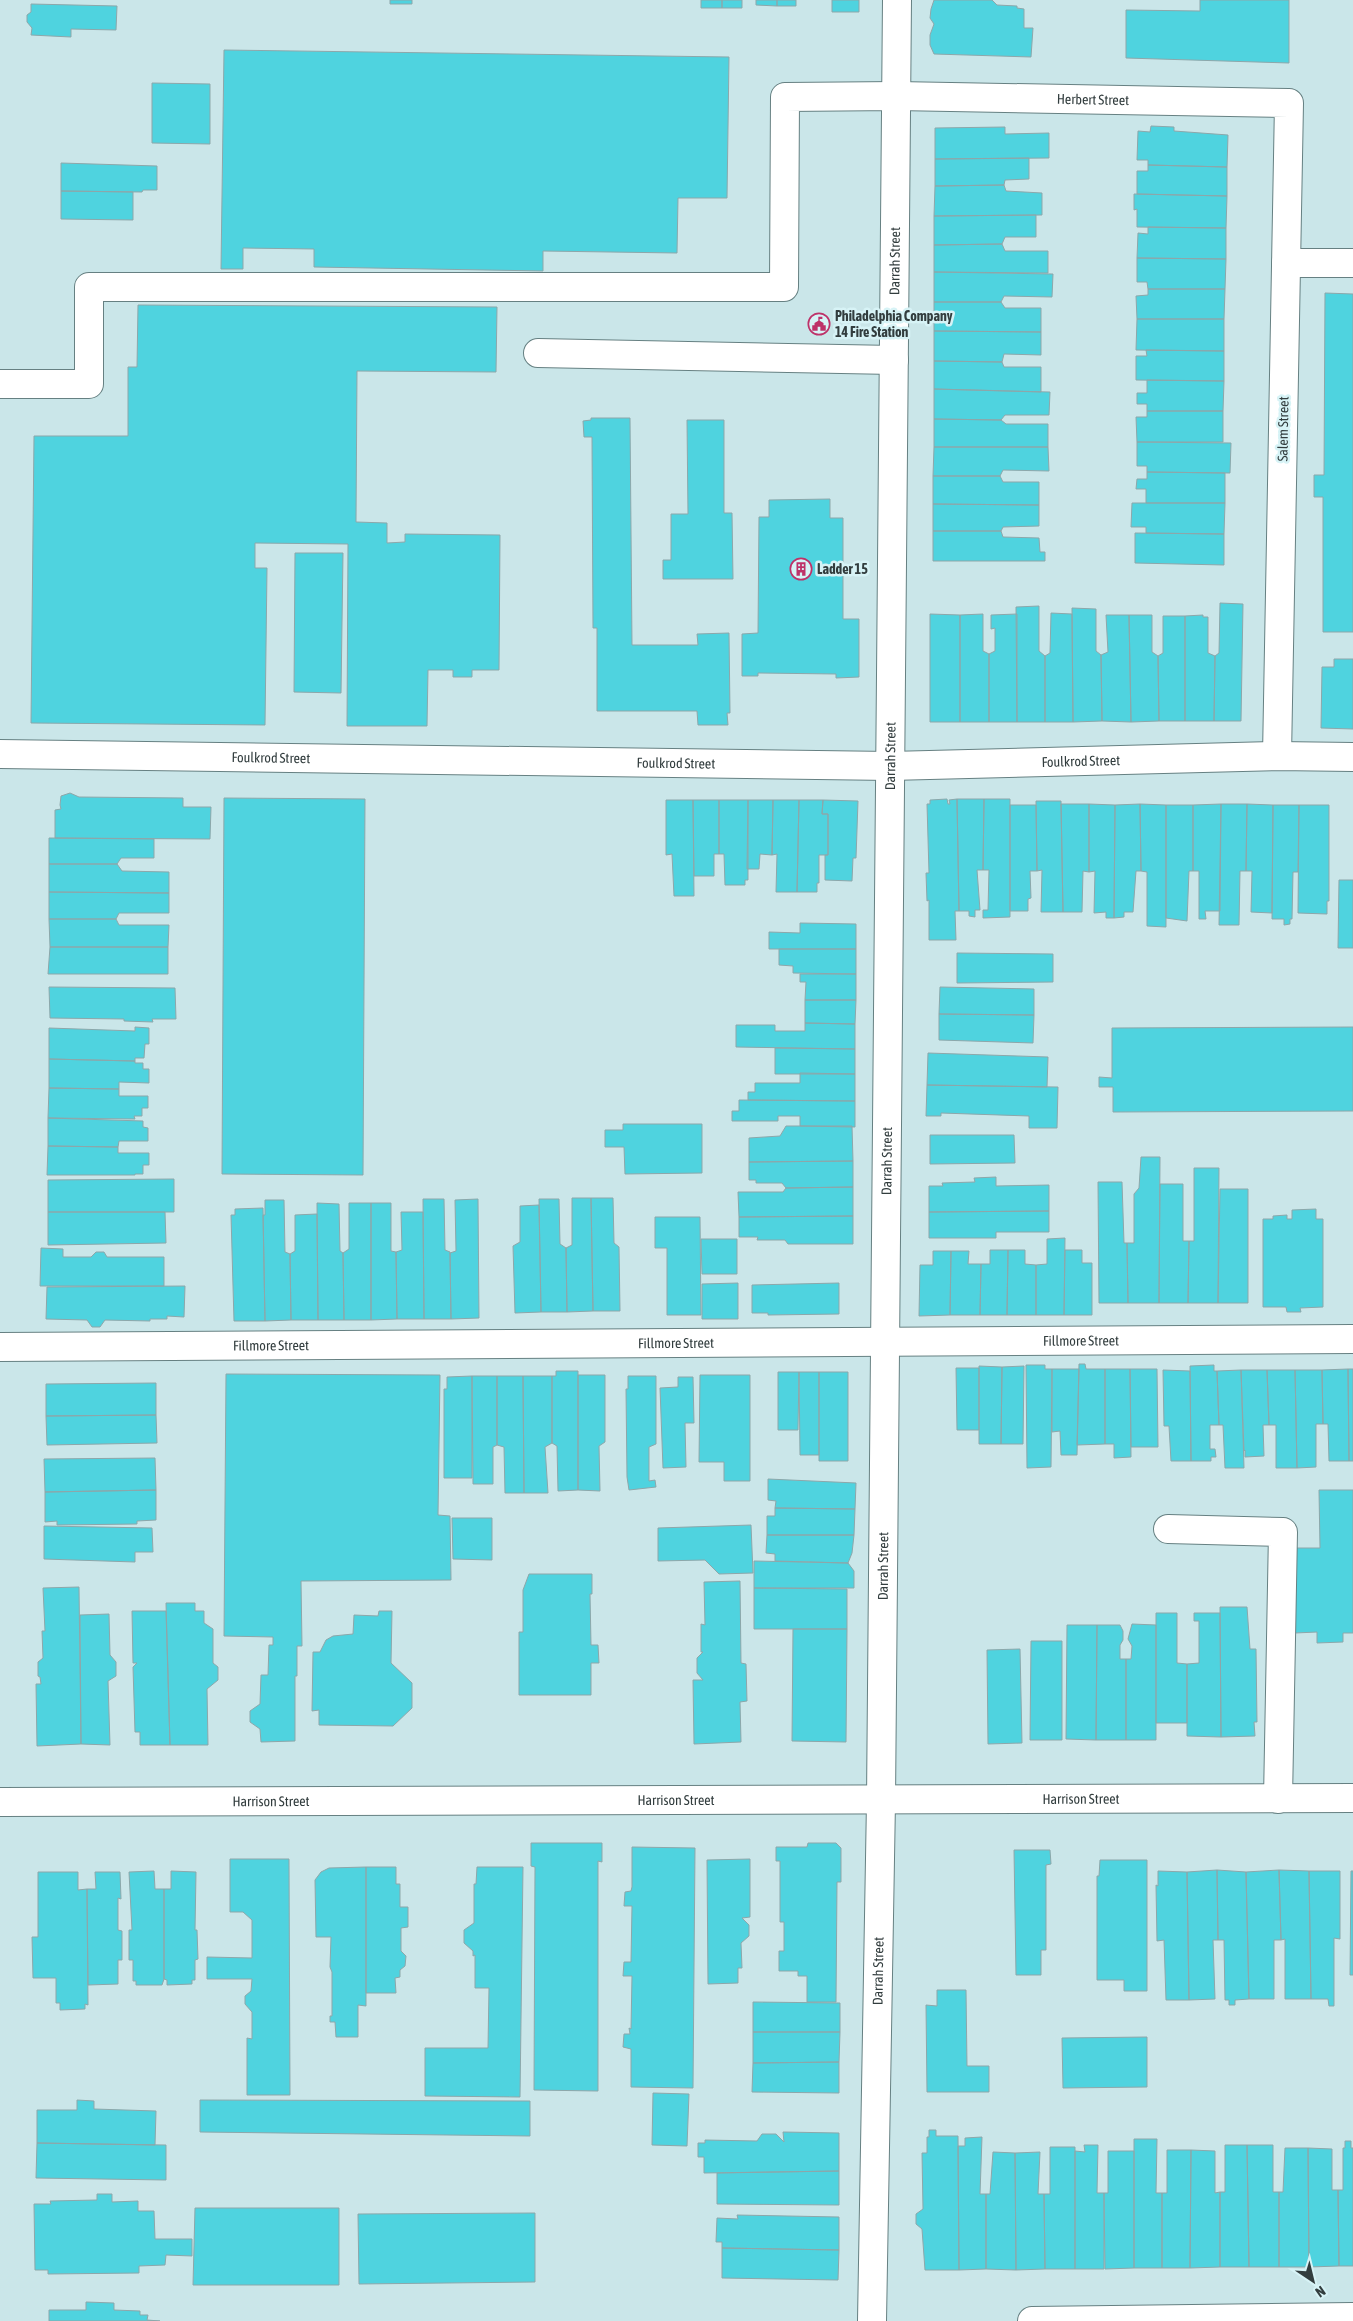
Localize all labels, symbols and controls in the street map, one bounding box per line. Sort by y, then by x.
street label: Herbert Street [1057,91,1129,108]
street label: Darrah Street [886,227,903,295]
place label: Philadelphia Company 14 Fire Station [835,308,953,340]
public building icon: Philadelphia Company 14 Fire Station [807,312,831,336]
street label: Salem Street [1274,396,1292,462]
building icon: Ladder 15 [789,557,813,581]
place label: Ladder 15 [817,561,868,577]
street label: Darrah Street [882,722,899,790]
street label: Foulkrod Street [232,749,310,766]
street label: Foulkrod Street [1041,752,1120,770]
street label: Foulkrod Street [636,755,715,772]
street label: Darrah Street [878,1127,895,1195]
street label: Fillmore Street [1043,1332,1119,1349]
street label: Fillmore Street [638,1335,714,1351]
street label: Fillmore Street [233,1337,309,1354]
street label: Darrah Street [875,1532,891,1600]
street label: Harrison Street [1042,1791,1120,1807]
street label: Harrison Street [637,1792,715,1808]
street label: Harrison Street [232,1793,310,1809]
street label: Darrah Street [869,1937,887,2005]
north arrow [1288,2256,1338,2306]
text: N [1312,2283,1328,2301]

